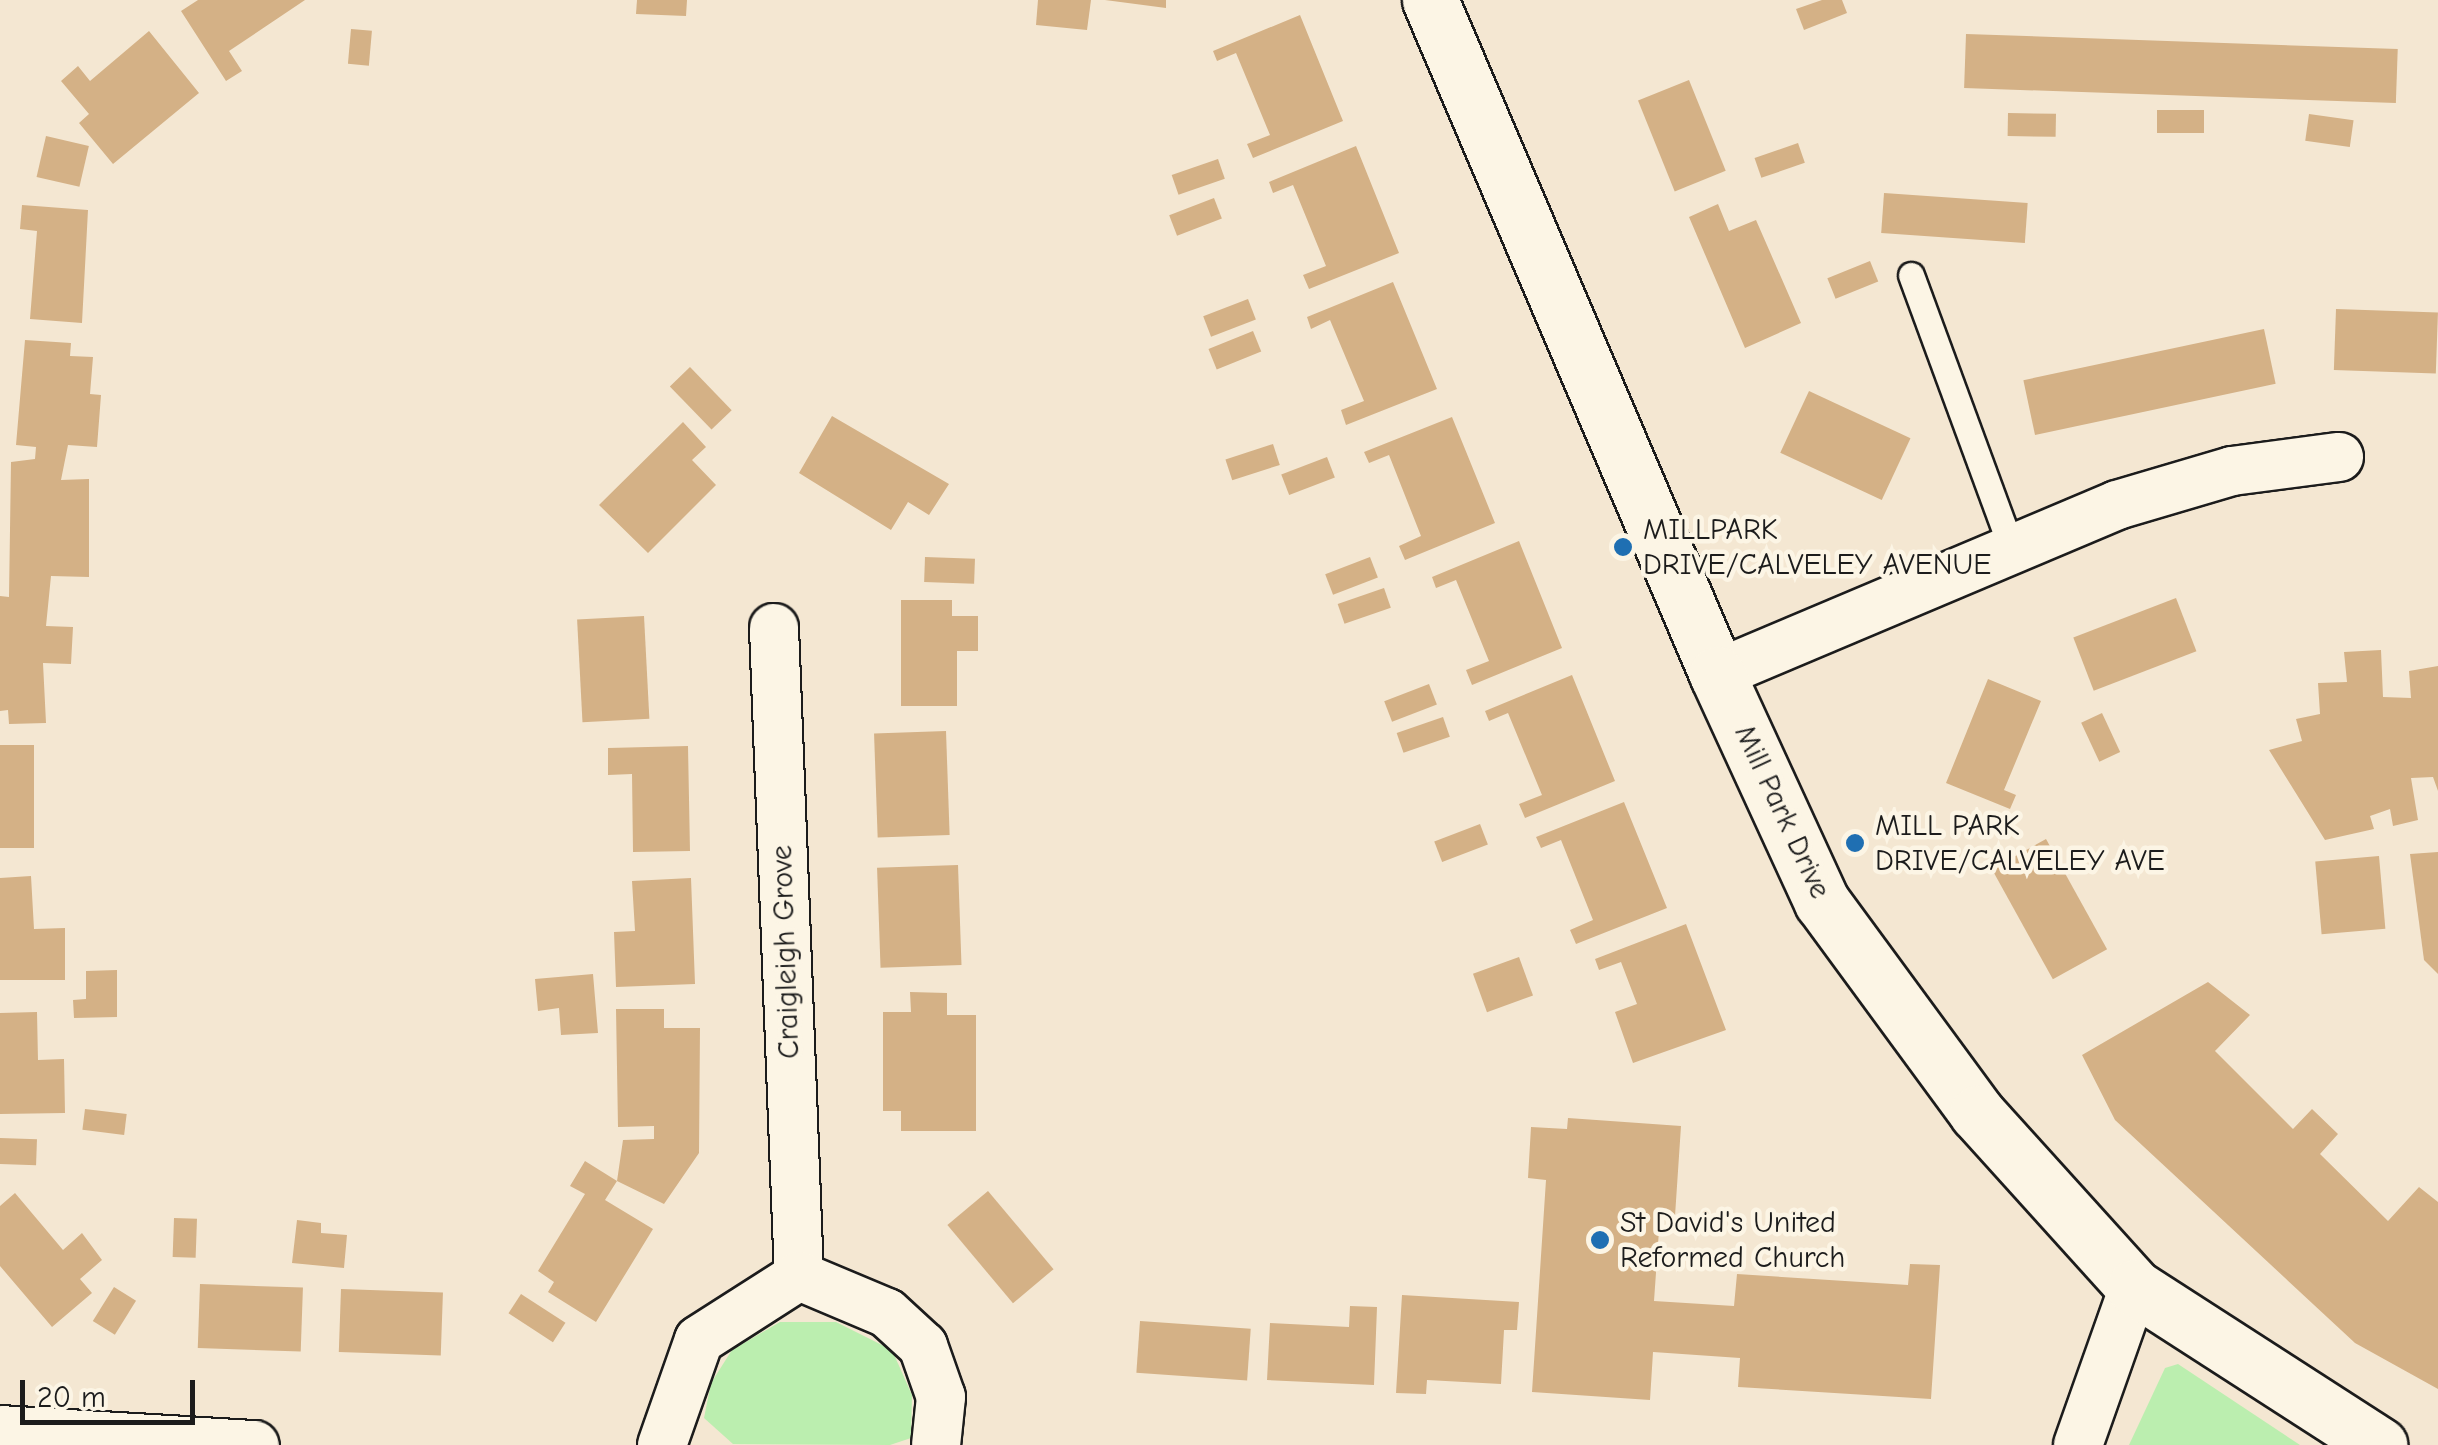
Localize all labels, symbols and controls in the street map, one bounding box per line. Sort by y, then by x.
place label: MILLPARK DRIVE/CALVELEY AVENUE [1643,512,1991,582]
marker: MILLPARK DRIVE/CALVELEY AVENUE [1612,536,1634,558]
street label: Mill Park Drive [1726,720,1838,904]
place label: MILL PARK DRIVE/CALVELEY AVE [1875,808,2165,878]
marker: MILL PARK DRIVE/CALVELEY AVE [1844,832,1866,854]
street label: Craigleigh Grove [764,845,808,1059]
place label: St David's United Reformed Church [1620,1205,1845,1276]
marker: St David's United Reformed Church [1589,1229,1611,1251]
scale bar [25,1360,200,1422]
text: 20 m [37,1380,106,1415]

